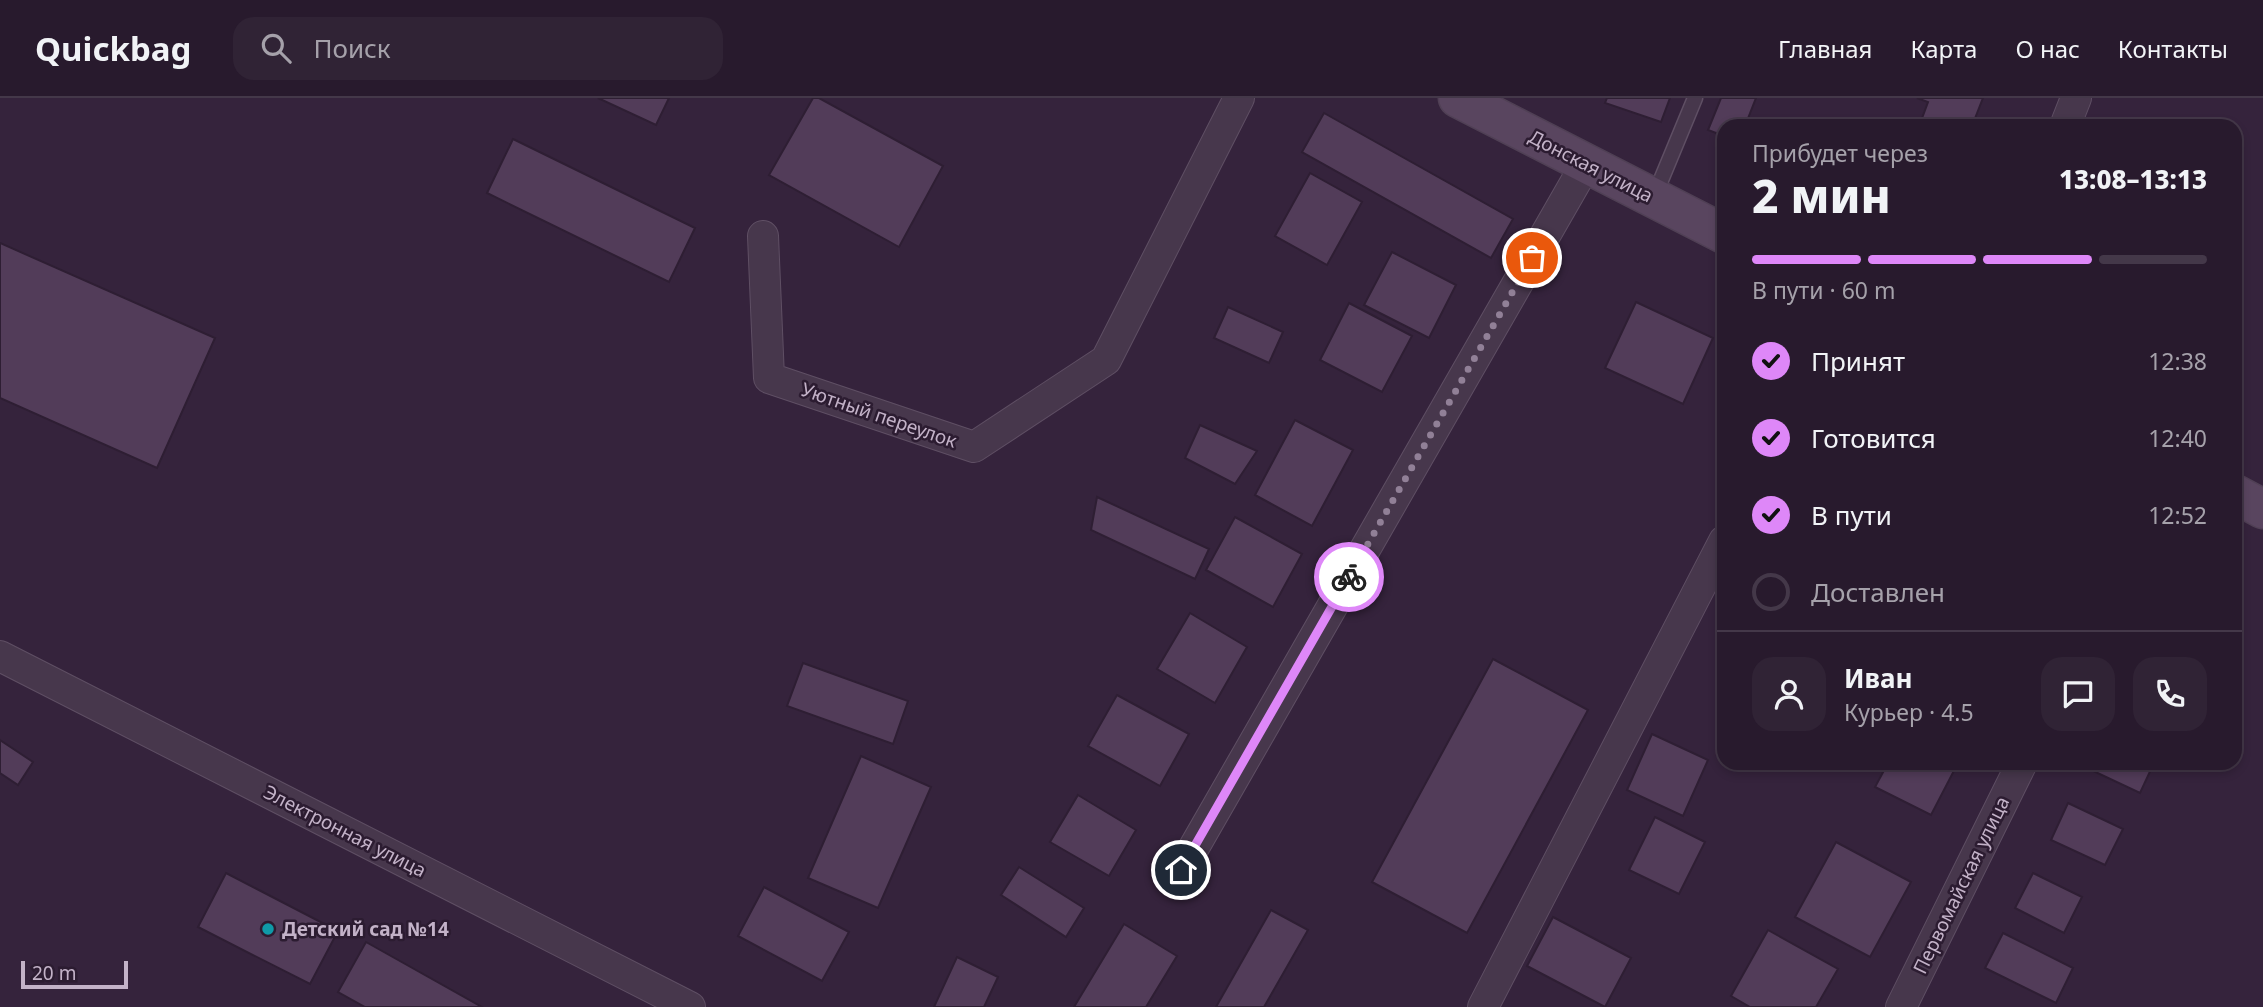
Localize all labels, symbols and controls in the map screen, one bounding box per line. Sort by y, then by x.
search box [233,17,723,80]
text: Quickbag [35,26,191,71]
icon: search [257,29,295,67]
text: Поиск [313,30,391,66]
text: Главная [1778,32,1872,65]
text: Карта [1910,32,1977,65]
text: О нас [2015,32,2080,65]
text: Контакты [2118,32,2228,65]
street label: Донская улица [1524,123,1658,209]
text: Прибудет через [1752,137,1928,169]
text: 13:08–13:13 [2059,161,2207,197]
text: 2 мин [1752,164,1891,226]
pin [1502,228,1562,288]
icon: bag [1513,239,1551,277]
text: В пути · 60 m [1752,274,1895,306]
icon: check [1752,342,1790,380]
text: Принят [1811,343,1905,379]
text: 12:38 [2148,345,2207,377]
street label: Уютный переулок [798,376,960,454]
icon: check [1752,419,1790,457]
text: Готовится [1811,420,1936,456]
text: 12:40 [2148,422,2207,454]
icon: check [1752,496,1790,534]
text: В пути [1811,497,1892,533]
text: 12:52 [2148,499,2207,531]
courier [1314,542,1384,612]
icon: bike [1330,558,1368,596]
text: Доставлен [1811,574,1945,610]
button: person [1752,657,1826,731]
button: chat [2041,657,2115,731]
button: phone [2133,657,2207,731]
text: Иван [1844,660,1913,696]
text: Курьер · 4.5 [1844,696,1974,728]
street label: Электронная улица [259,779,431,883]
street label: Первомайская улица [1907,792,2015,978]
pin [1151,840,1211,900]
icon: home [1162,851,1200,889]
place label: Детский сад №14 [282,916,449,942]
marker: Детский сад №14 [260,921,276,937]
scale bar [21,958,128,990]
text: 20 m [32,960,76,986]

